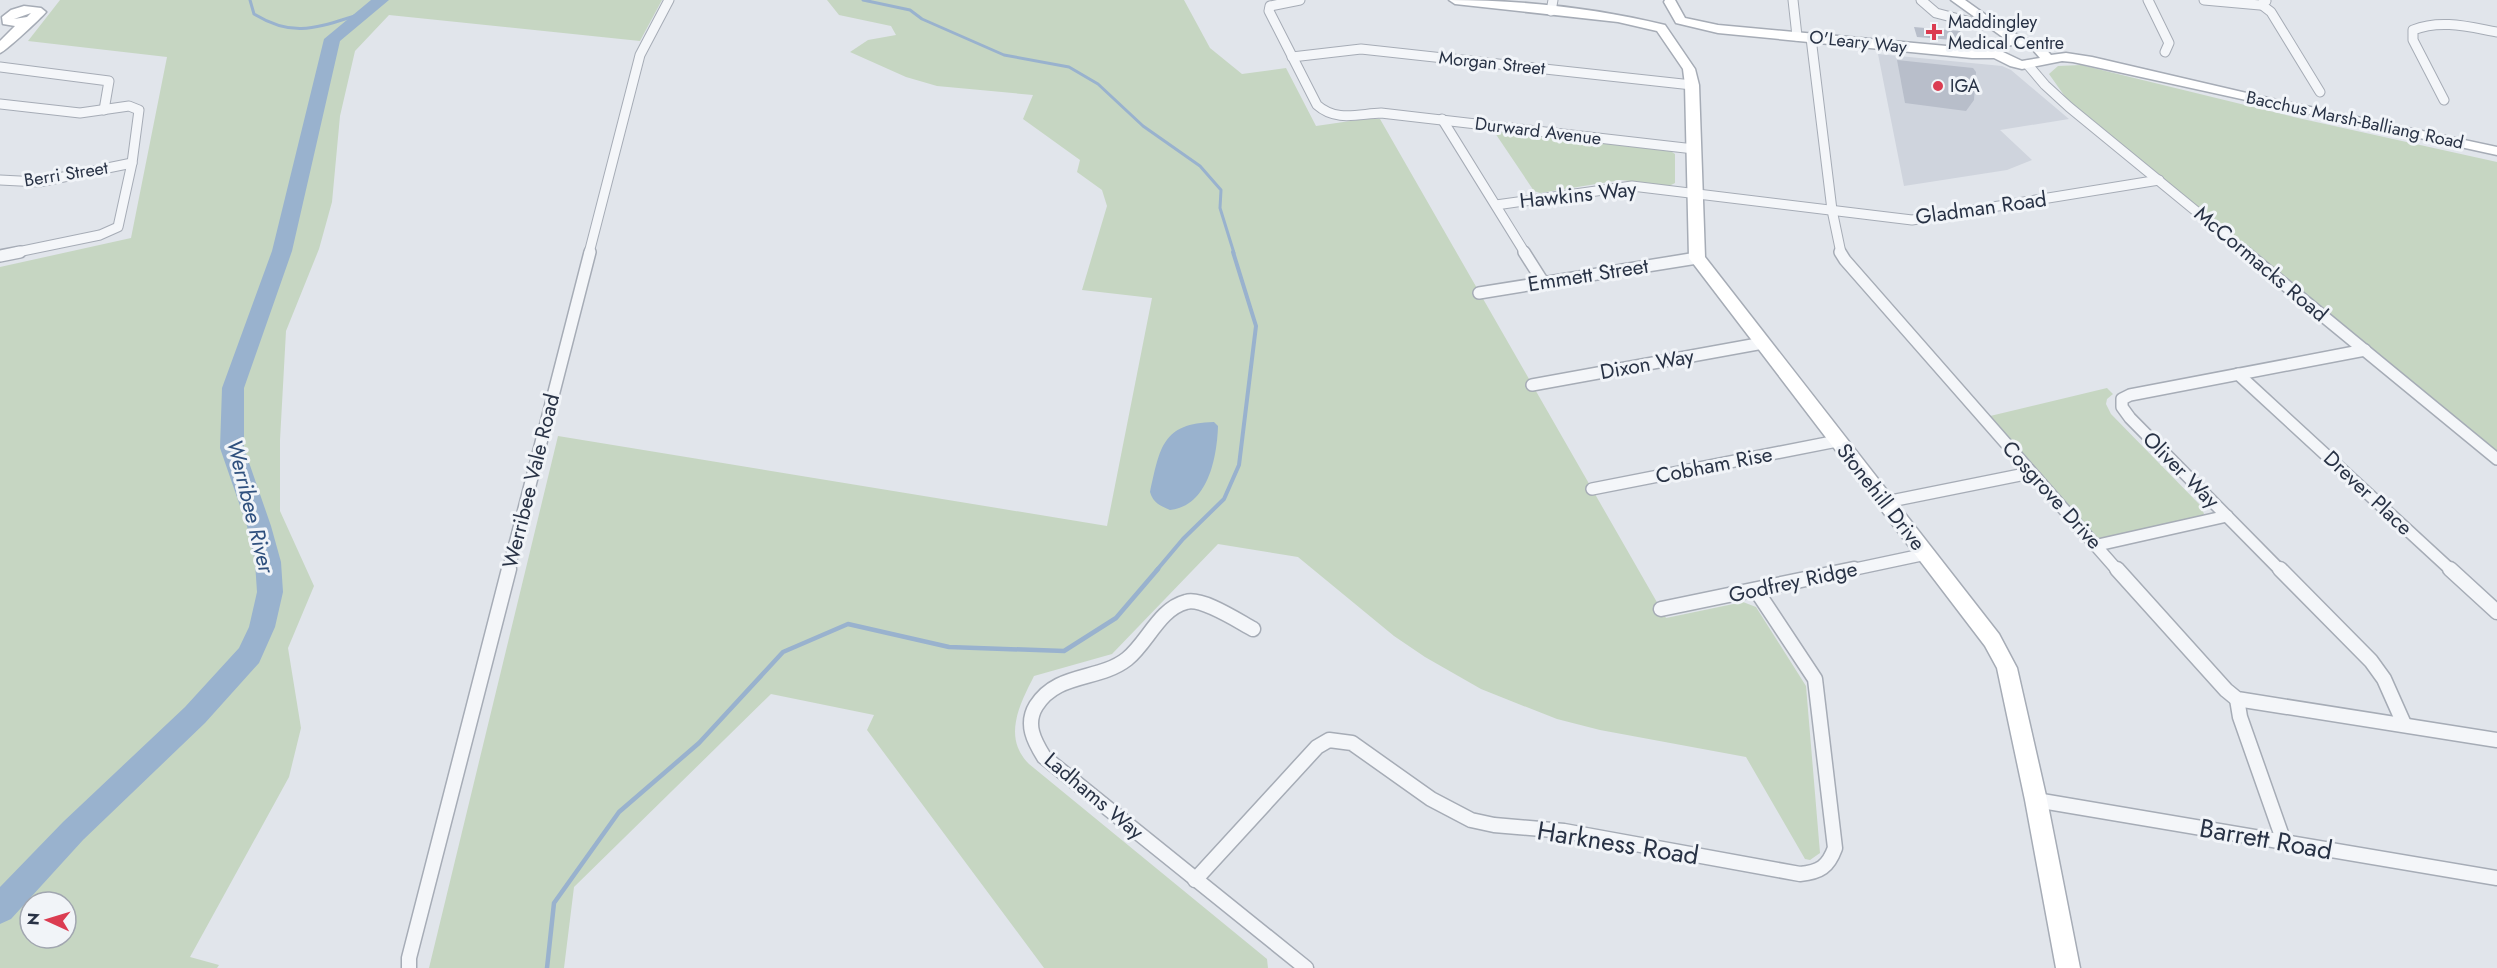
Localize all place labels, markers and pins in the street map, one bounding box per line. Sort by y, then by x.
place label: Maddingley Medical Centre [1948,9,2064,56]
marker: Maddingley Medical Centre [1925,23,1943,41]
place label: IGA [1950,73,1980,99]
marker: IGA [1931,79,1945,93]

